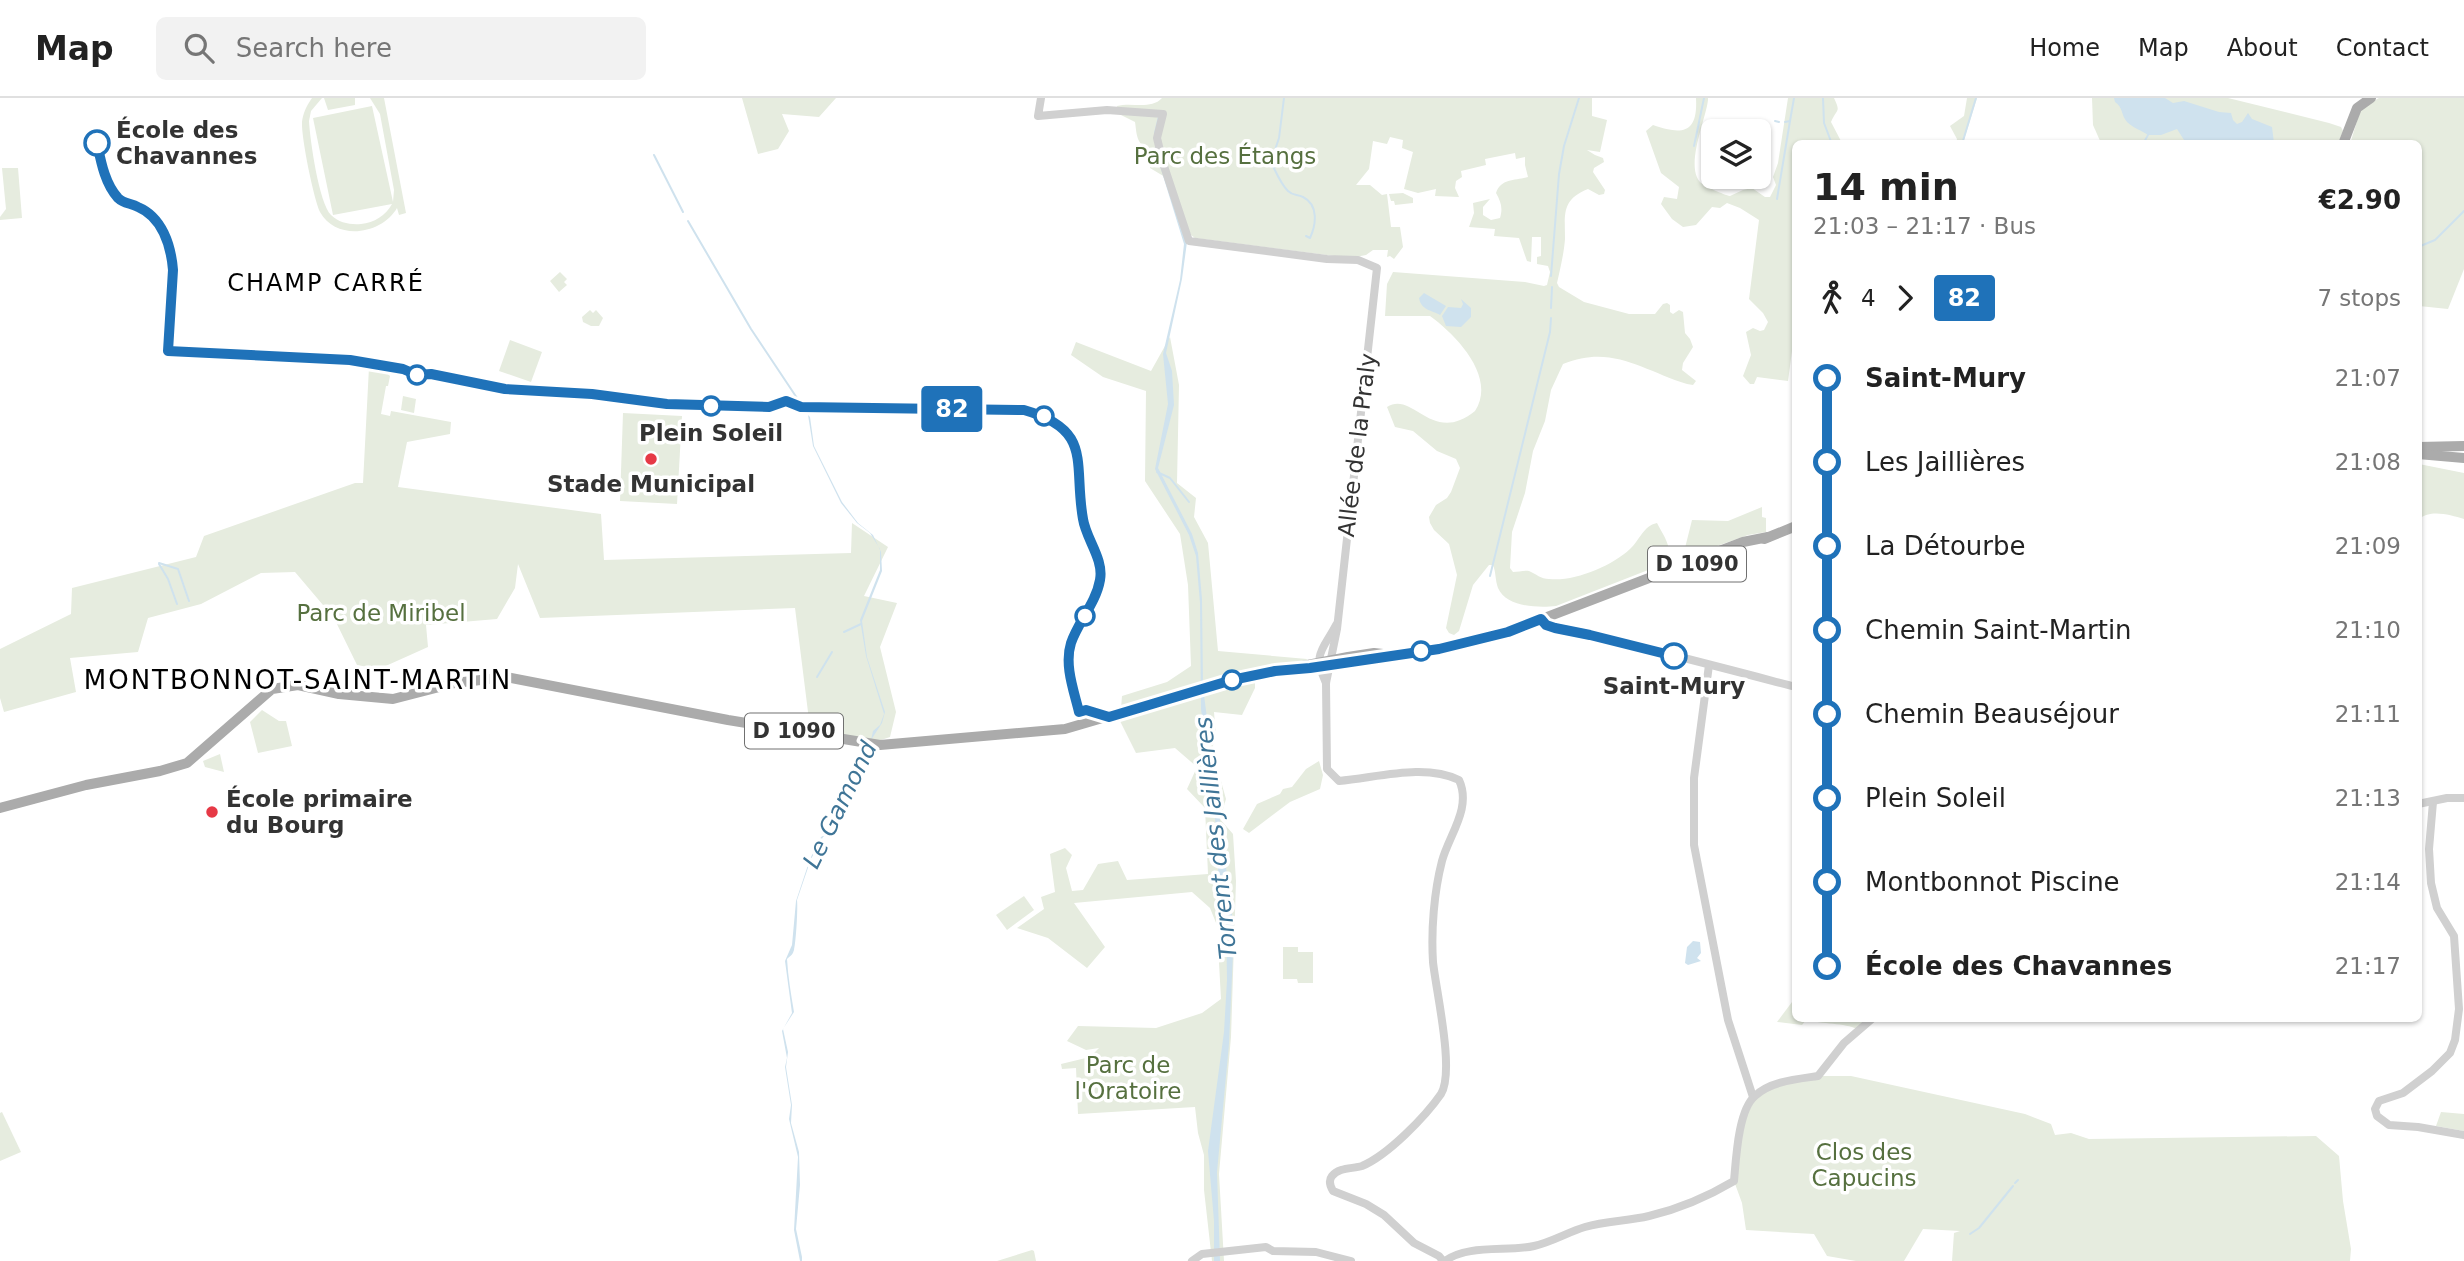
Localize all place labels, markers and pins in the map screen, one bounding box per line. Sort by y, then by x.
place label: École des Chavannes [116,116,257,169]
marker: École des Chavannes [84,130,110,156]
unlabelled marker [407,365,427,385]
marker: Plein Soleil [701,396,721,416]
unlabelled marker [1034,406,1054,426]
place label: Plein Soleil [639,420,783,446]
marker: Stade Municipal [643,451,659,467]
place label: Stade Municipal [547,471,755,497]
unlabelled marker [1075,606,1095,626]
unlabelled marker [1411,641,1431,661]
marker: Saint-Mury [1661,643,1687,669]
unlabelled marker [1222,670,1242,690]
place label: Saint-Mury [1603,673,1745,699]
place label: École primaire du Bourg [226,785,413,838]
marker: École primaire du Bourg [204,804,220,820]

